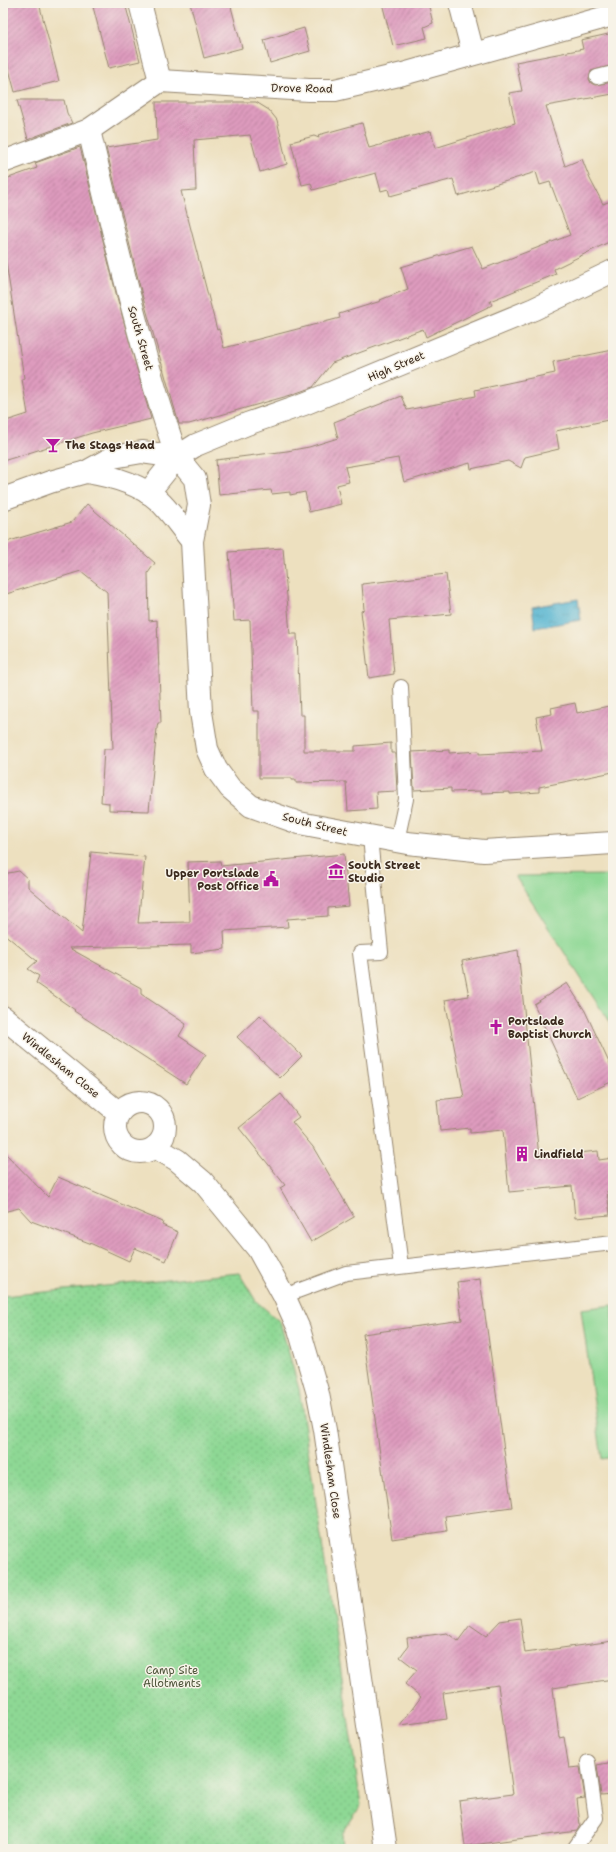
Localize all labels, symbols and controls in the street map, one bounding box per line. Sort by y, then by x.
street label: Drove Road [271,80,333,97]
street label: South Street [124,304,157,372]
street label: High Street [365,348,427,385]
bar icon: The Stags Head [44,436,62,454]
place label: The Stags Head [65,438,155,453]
street label: South Street [281,809,349,840]
place label: South Street Studio [348,858,421,886]
museum icon: South Street Studio [327,862,345,880]
place label: Upper Portslade Post Office [166,866,259,894]
public building icon: Upper Portslade Post Office [262,870,280,888]
place label: Portslade Baptist Church [508,1014,592,1042]
church icon: Portslade Baptist Church [487,1018,505,1036]
street label: Windlesham Close [19,1029,103,1102]
building icon: Lindfield [513,1145,531,1163]
place label: Lindfield [534,1147,584,1162]
street label: Windlesham Close [316,1422,345,1520]
park label: Camp Site Allotments [143,1663,201,1691]

